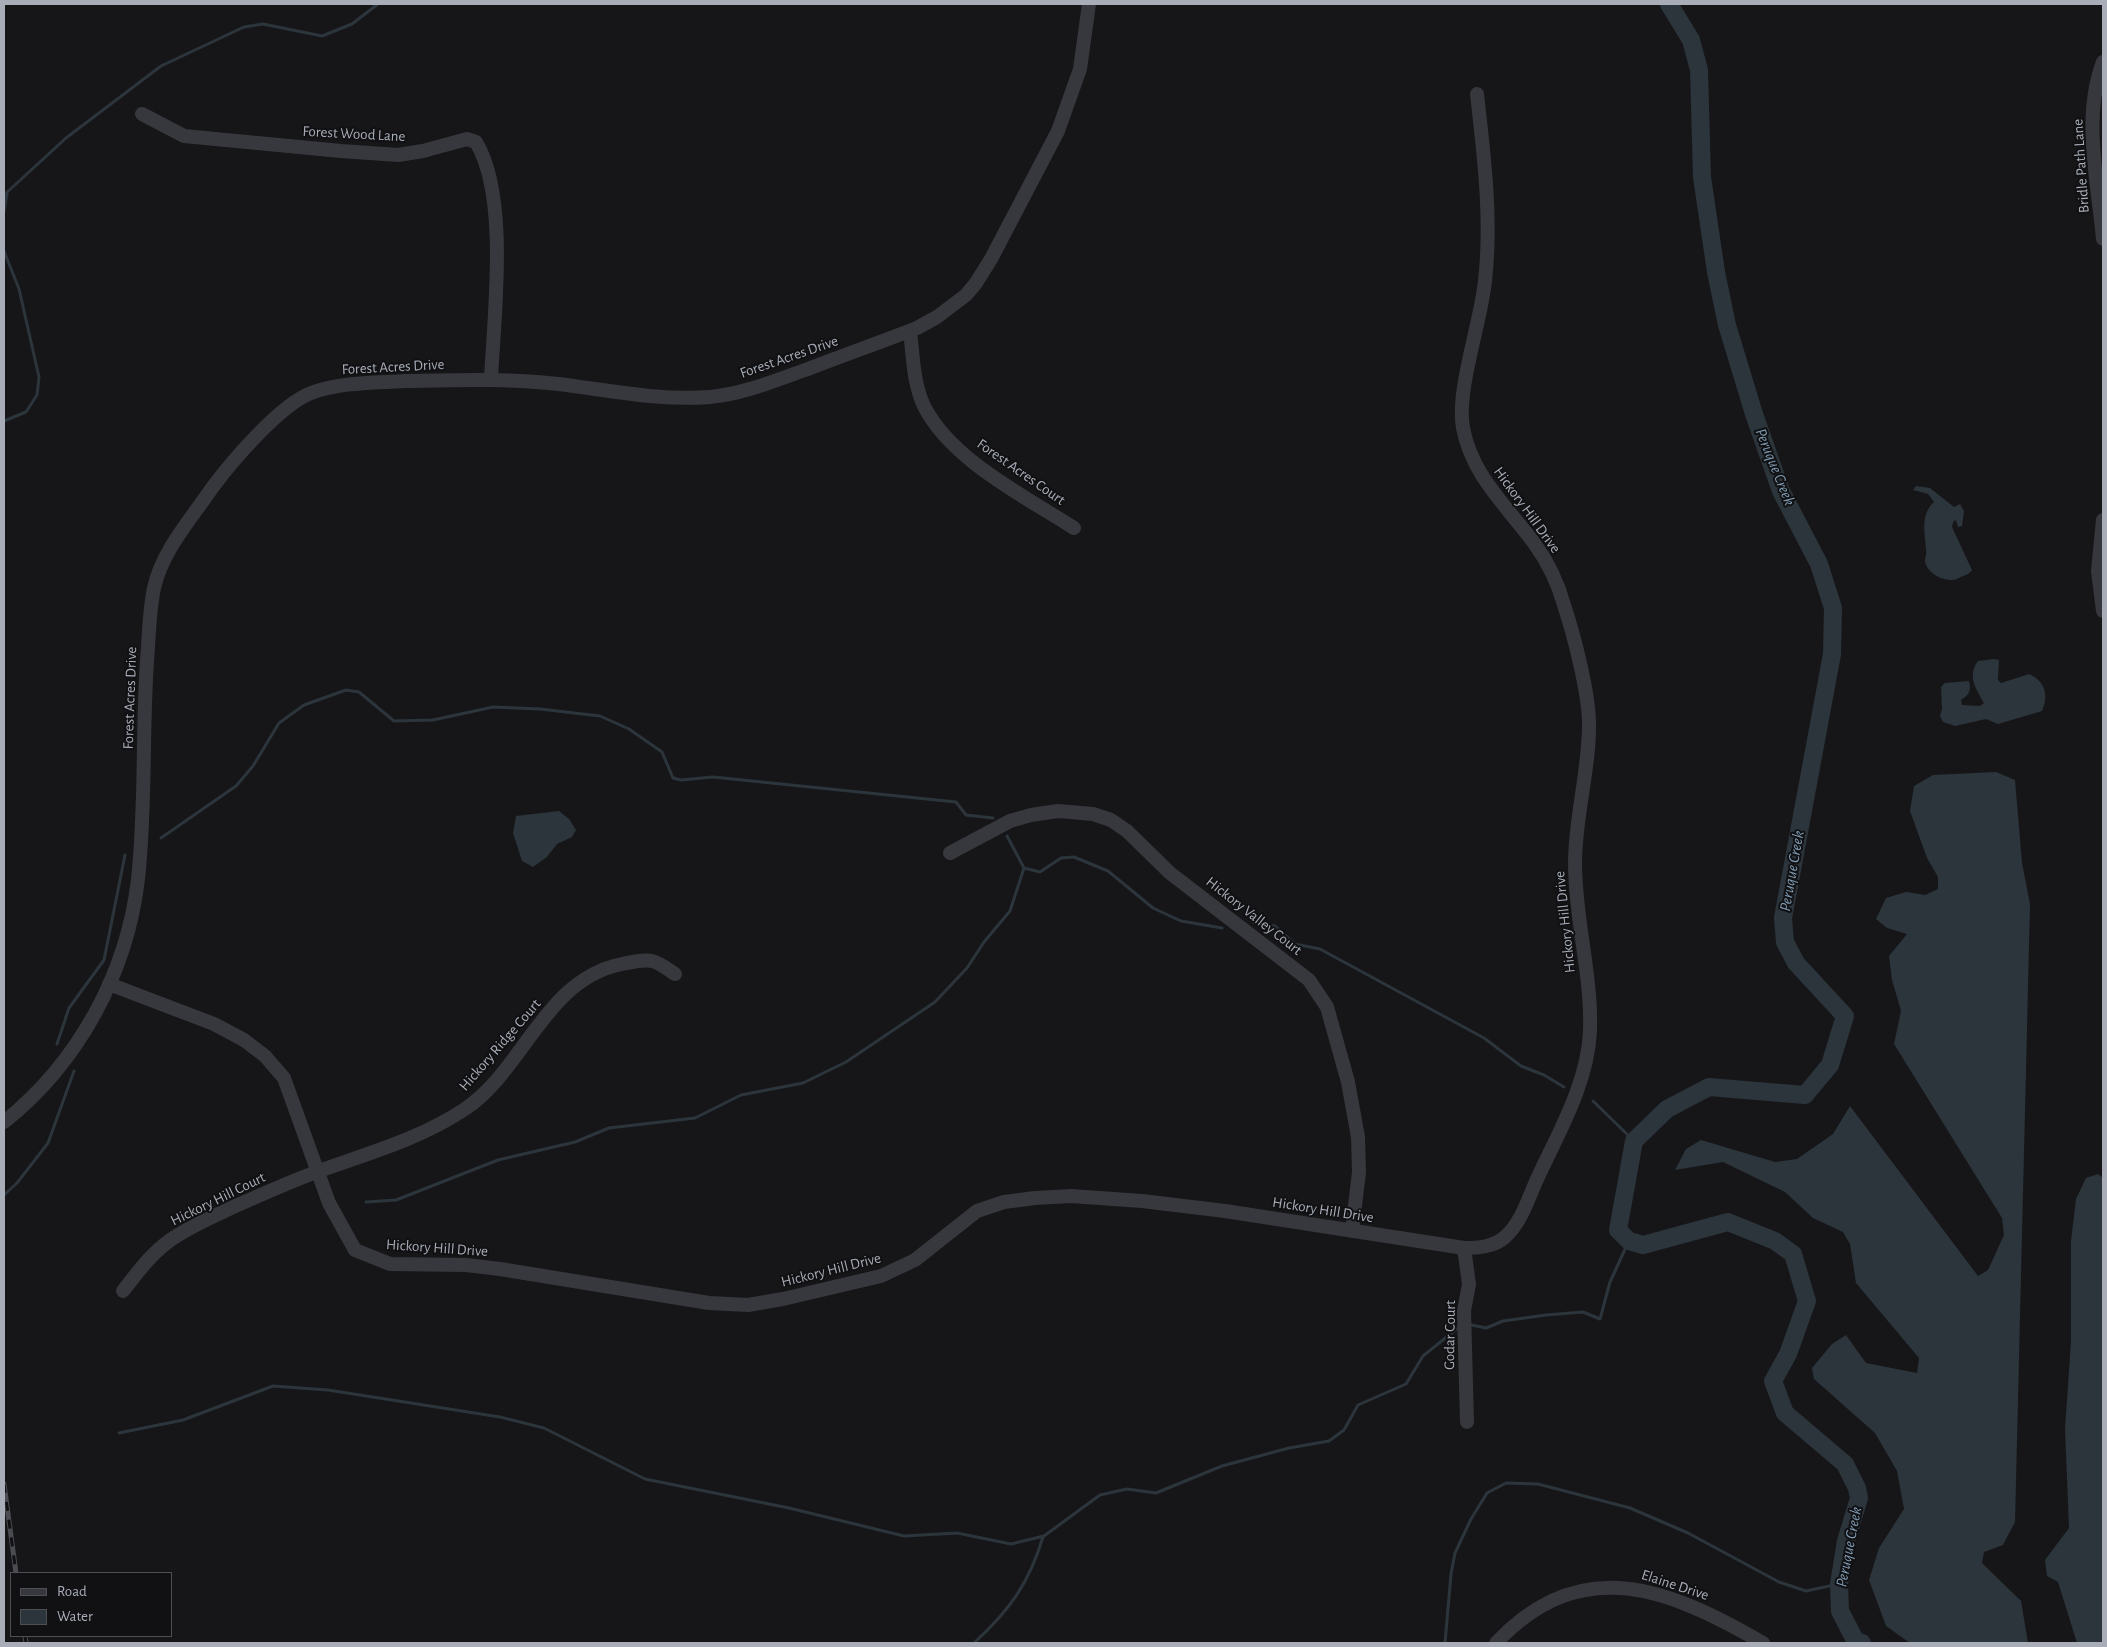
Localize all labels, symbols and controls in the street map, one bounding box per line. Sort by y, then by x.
street label: Bridle Path Lane [2069,118,2093,214]
street label: Forest Wood Lane [302,122,406,146]
street label: Forest Acres Drive [737,332,841,382]
street label: Forest Acres Drive [341,355,445,379]
water label: Peruque Creek [1751,426,1799,508]
street label: Forest Acres Court [973,435,1069,509]
street label: Hickory Hill Drive [1490,463,1564,557]
street label: Forest Acres Drive [119,646,141,750]
water label: Peruque Creek [1775,829,1809,913]
street label: Hickory Hill Drive [1551,870,1579,974]
street label: Hickory Valley Court [1202,873,1306,959]
street label: Hickory Ridge Court [455,995,545,1095]
street label: Hickory Hill Court [168,1168,268,1230]
street label: Hickory Hill Drive [1271,1193,1375,1227]
street label: Hickory Hill Drive [385,1235,489,1261]
street label: Hickory Hill Drive [779,1249,883,1291]
street label: Godar Court [1440,1300,1460,1370]
water label: Peruque Creek [1832,1505,1866,1589]
street label: Elaine Drive [1639,1566,1711,1604]
legend [10,1572,172,1637]
text: Road [57,1584,87,1599]
text: Water [57,1609,93,1624]

